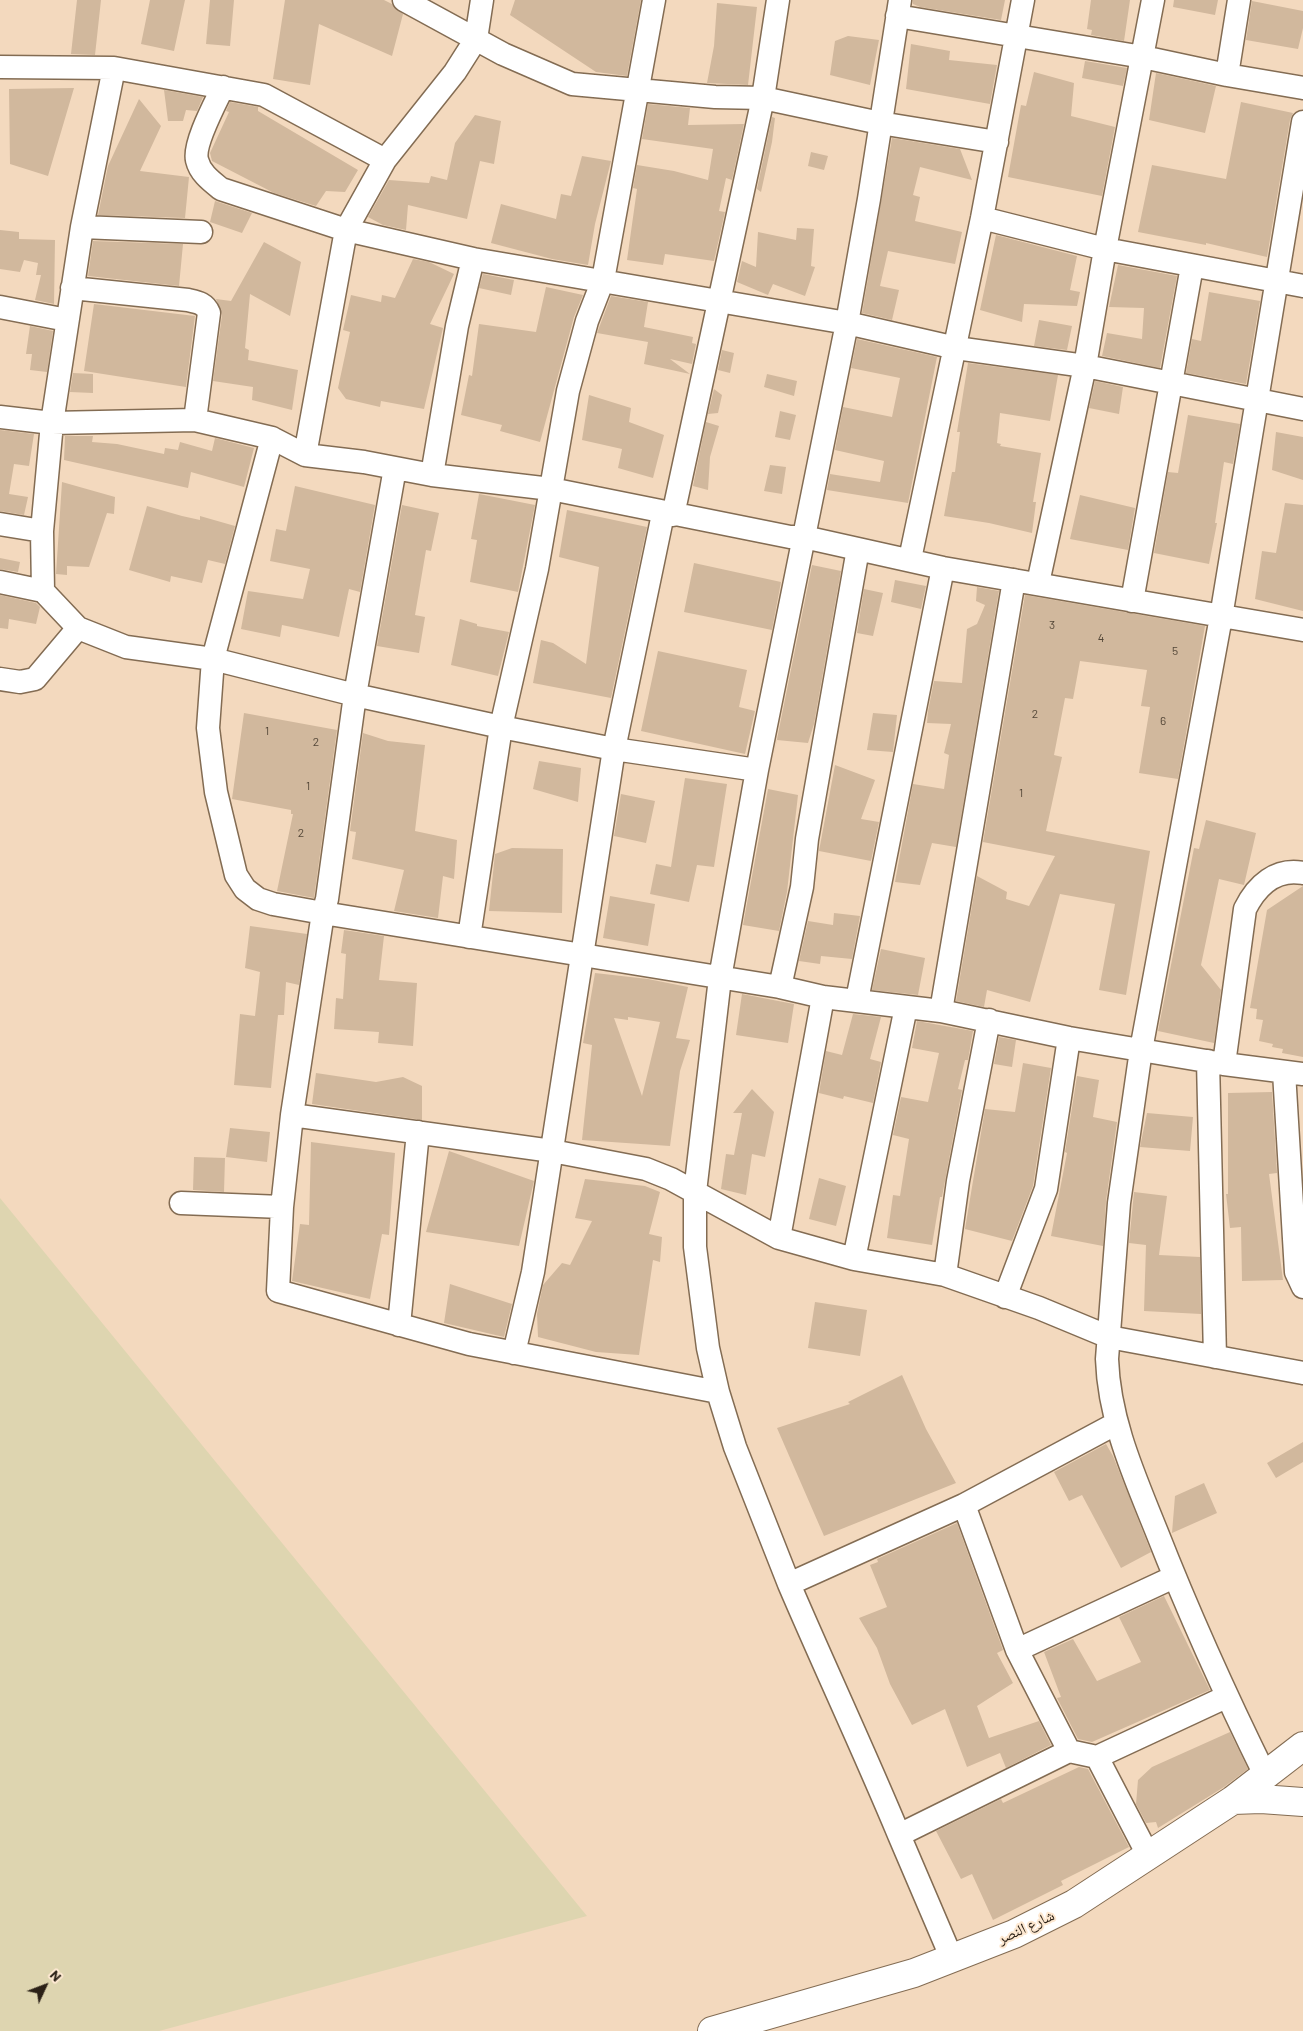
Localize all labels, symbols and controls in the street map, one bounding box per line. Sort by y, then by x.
house number: 3 [1049,618,1055,632]
house number: 4 [1098,631,1104,645]
house number: 5 [1172,644,1178,658]
house number: 2 [1032,707,1038,721]
house number: 6 [1160,714,1166,728]
house number: 1 [265,724,269,738]
house number: 2 [313,735,319,749]
house number: 1 [306,779,310,793]
house number: 1 [1019,786,1023,800]
house number: 2 [298,826,304,840]
street label: شارع النصر [995,1906,1057,1948]
north arrow [20,1961,70,2011]
text: N [47,1966,66,1985]

